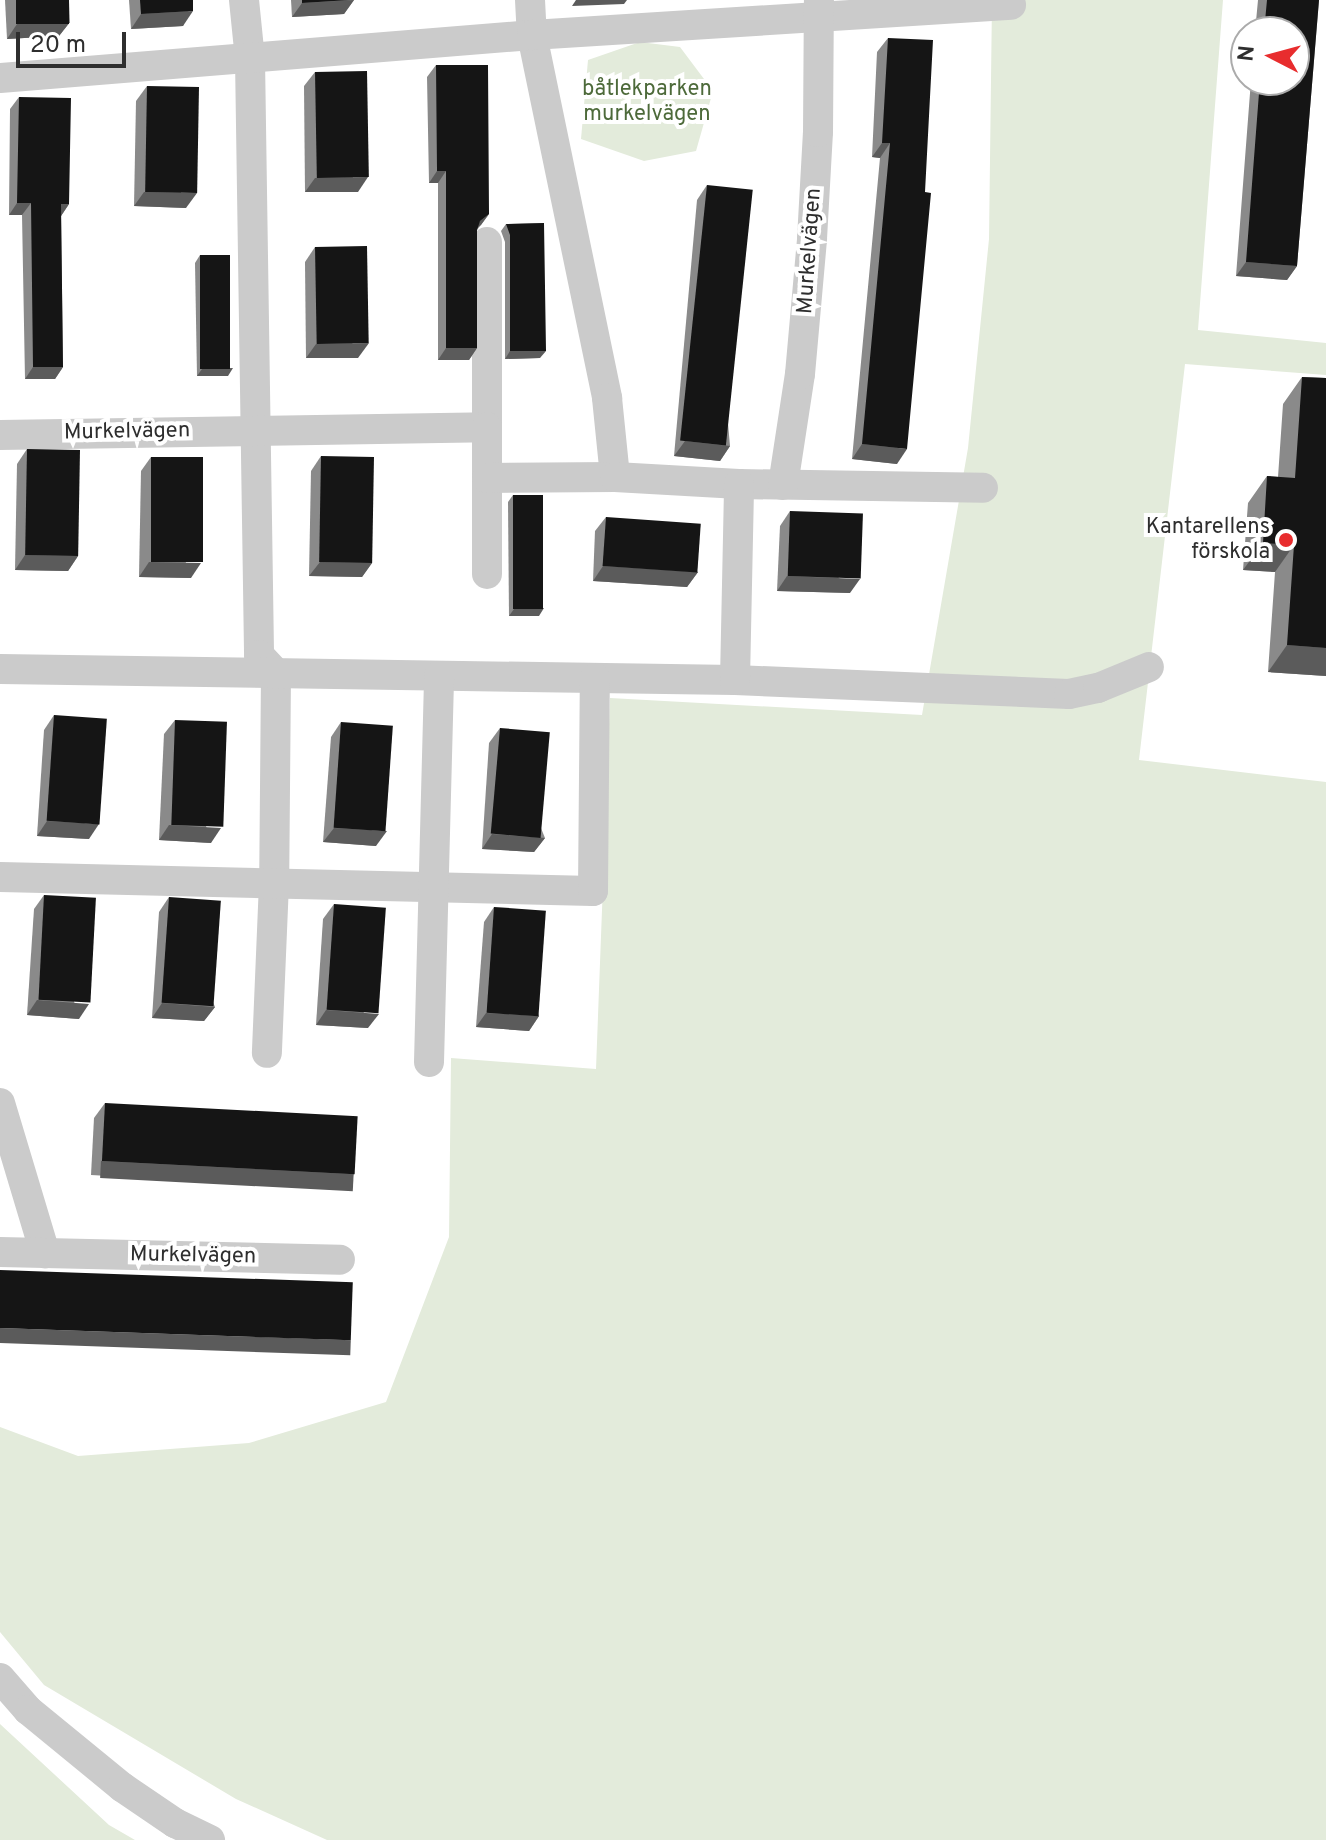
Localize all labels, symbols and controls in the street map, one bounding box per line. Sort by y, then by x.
scale bar [20,16,130,66]
north arrow [1230,16,1310,96]
text: 20 m [30,31,86,61]
text: N [1233,44,1262,63]
park label: båtlekparken murkelvägen [582,76,712,128]
street label: Murkelvägen [792,187,828,315]
street label: Murkelvägen [64,418,190,446]
place label: Kantarellens förskola [1146,514,1270,566]
marker: Kantarellens förskola [1277,531,1295,549]
street label: Murkelvägen [130,1242,256,1270]

